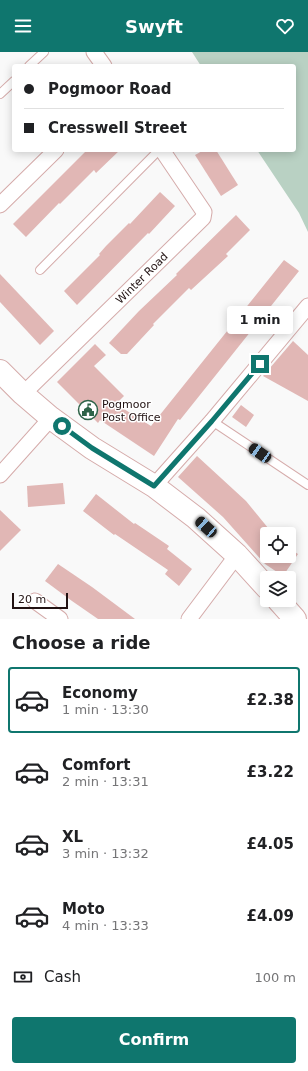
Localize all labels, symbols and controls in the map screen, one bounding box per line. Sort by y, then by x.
icon: menu [12,15,34,37]
icon: heart [274,15,296,37]
text: Swyft [125,16,183,37]
text: Pogmoor Road [48,80,172,98]
text: Cresswell Street [48,119,187,137]
street label: Winter Road [113,250,171,307]
callout: 1 min [227,306,293,334]
text: 1 min [240,312,280,327]
route end [251,355,269,373]
place label: Pogmoor Post Office [102,398,161,424]
public building icon: Pogmoor Post Office [77,399,99,421]
route start [53,417,71,435]
car [247,441,273,465]
car [193,515,219,539]
map controls [260,527,296,607]
button: locate [260,527,296,563]
button: layers [260,571,296,607]
scale bar [12,591,68,610]
text: 20 m [18,593,46,606]
text: Choose a ride [12,632,151,653]
icon: car [14,682,50,718]
text: Economy [62,684,138,702]
text: £2.38 [247,691,294,709]
text: 1 min · 13:30 [62,702,149,717]
icon: car [14,754,50,790]
text: Comfort [62,756,130,774]
text: £3.22 [247,763,294,781]
text: 2 min · 13:31 [62,774,149,789]
icon: car [14,826,50,862]
text: XL [62,828,83,846]
text: £4.05 [247,835,294,853]
text: 3 min · 13:32 [62,846,149,861]
icon: car [14,898,50,934]
text: Moto [62,900,105,918]
text: £4.09 [247,907,294,925]
text: 4 min · 13:33 [62,918,149,933]
icon: cash [12,966,34,988]
text: Cash [44,968,81,986]
text: 100 m [254,970,296,985]
button: Confirm [12,1017,296,1063]

